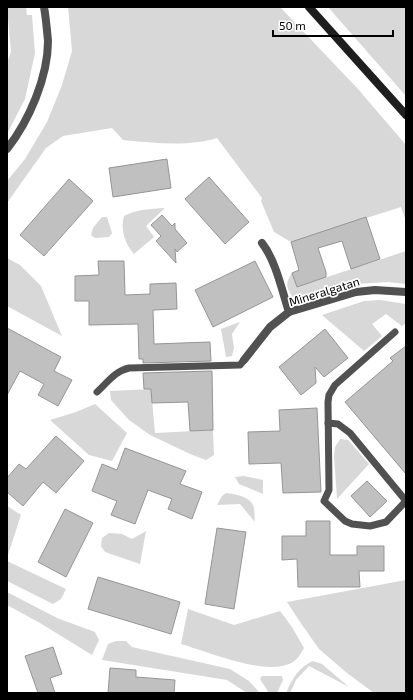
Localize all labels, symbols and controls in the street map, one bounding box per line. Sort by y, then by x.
scale bar [273,12,393,38]
text: 50 m [279,18,306,32]
street label: Mineralgatan [287,274,361,308]

